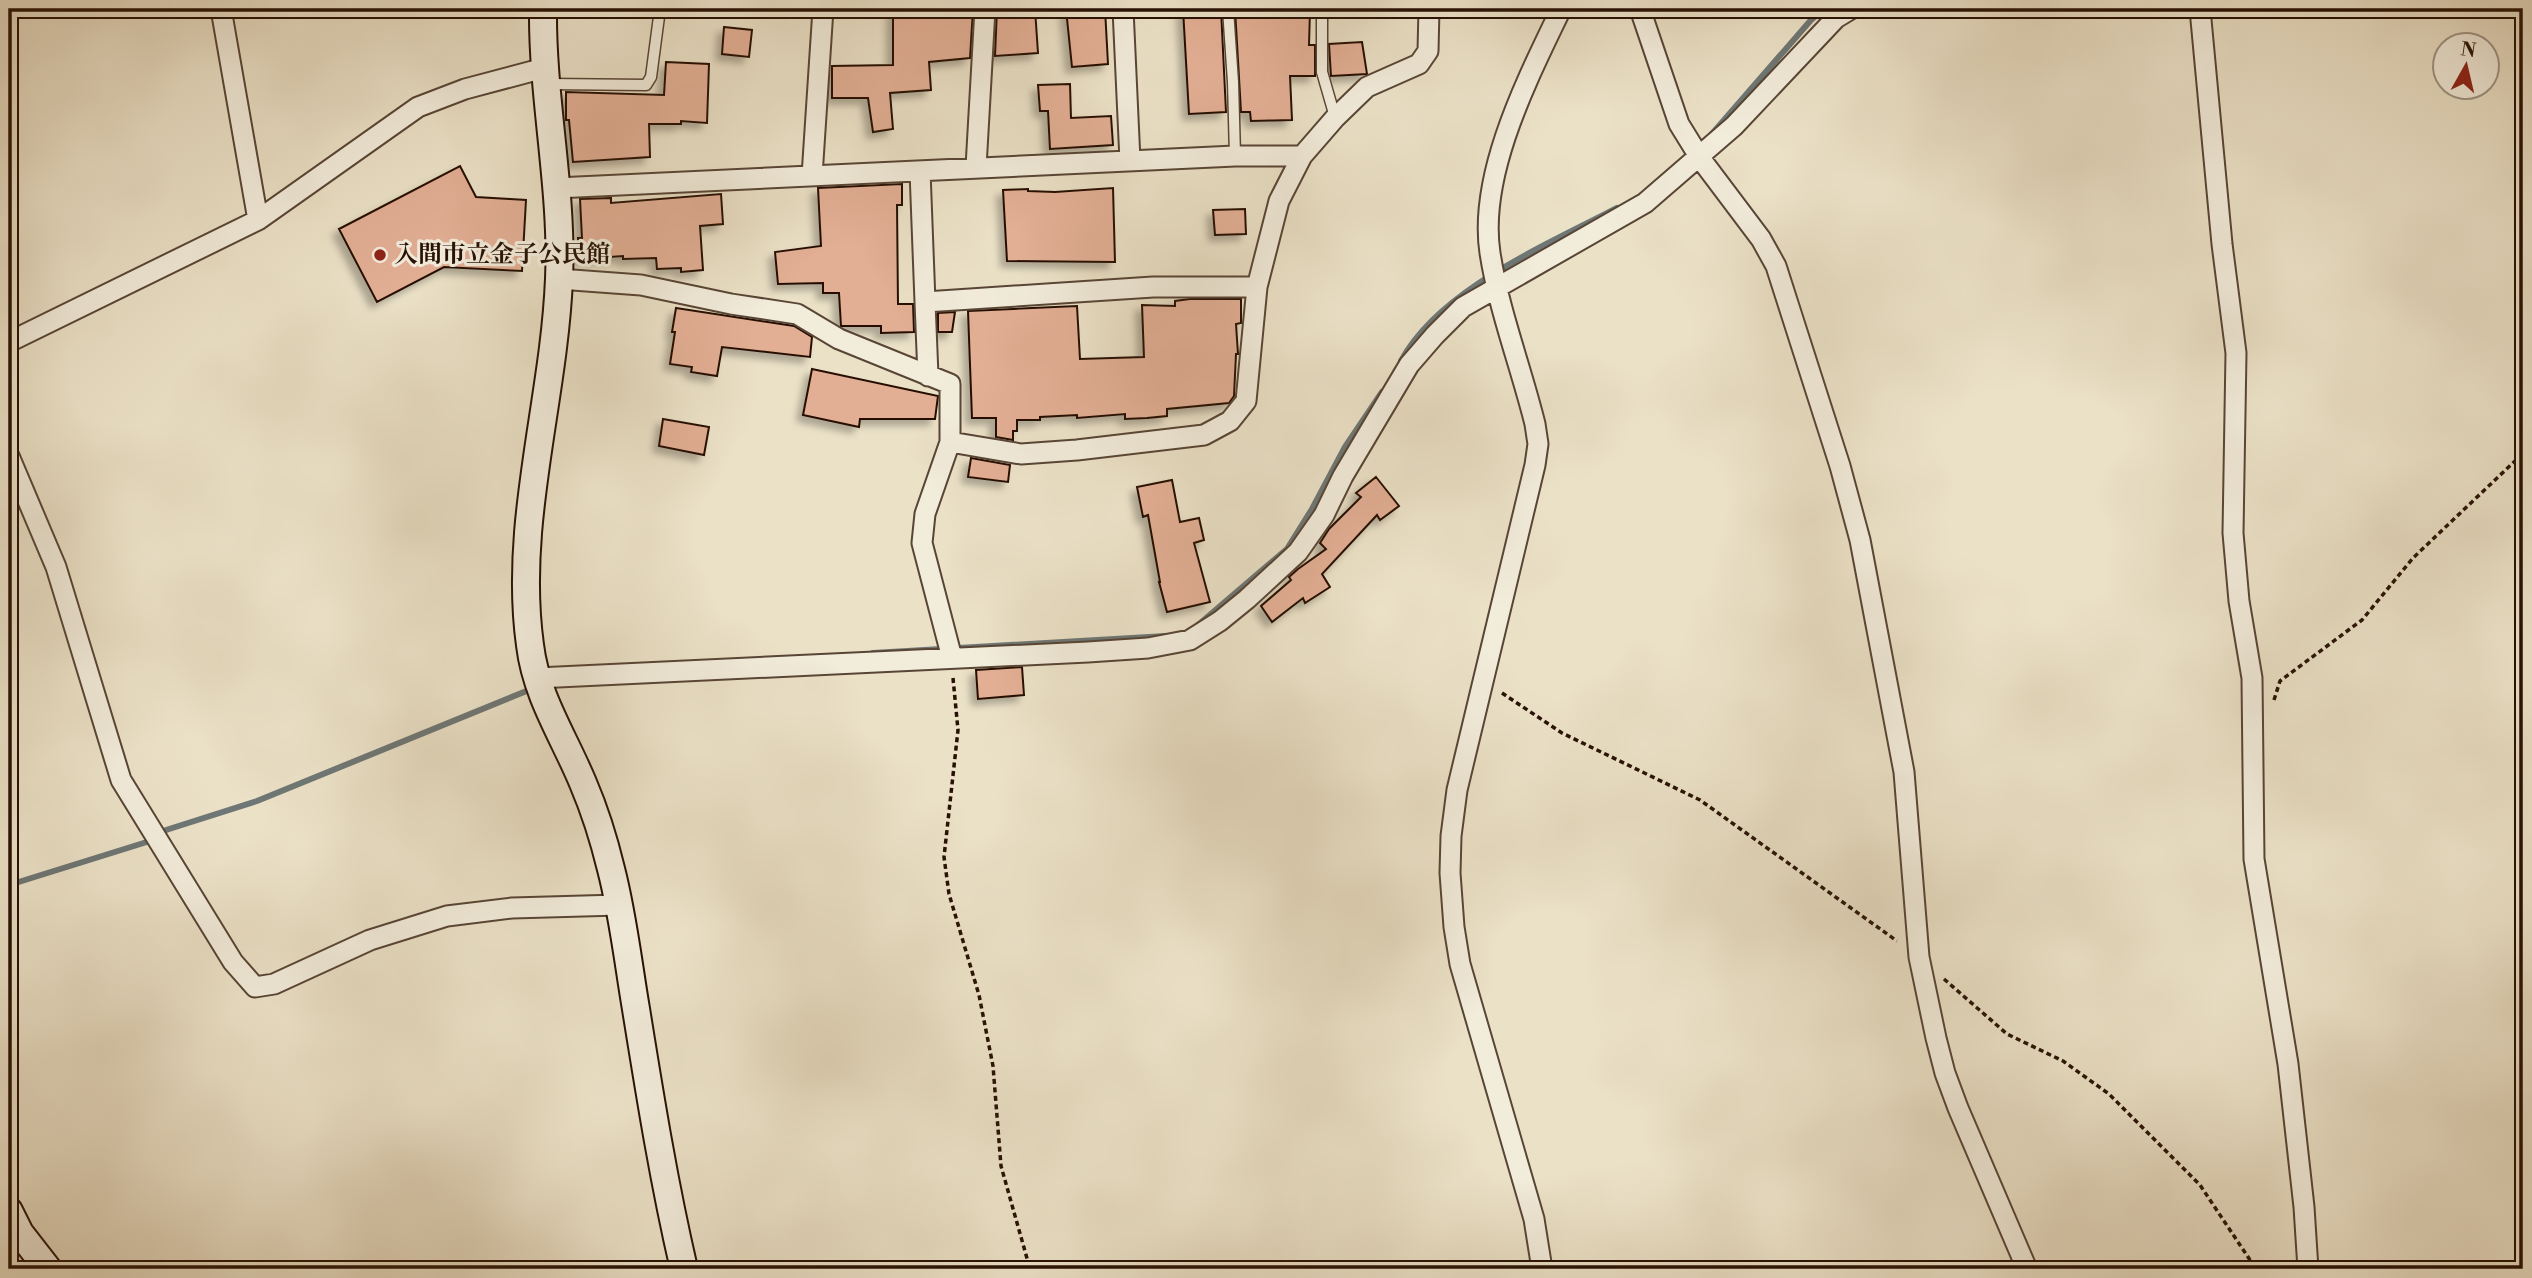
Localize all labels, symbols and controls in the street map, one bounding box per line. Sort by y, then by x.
north arrow [2430,32,2500,102]
text: N [2459,37,2477,63]
place label: 入間市立金子公民館 [394,240,610,270]
marker: 入間市立金子公民館 [372,247,388,263]

